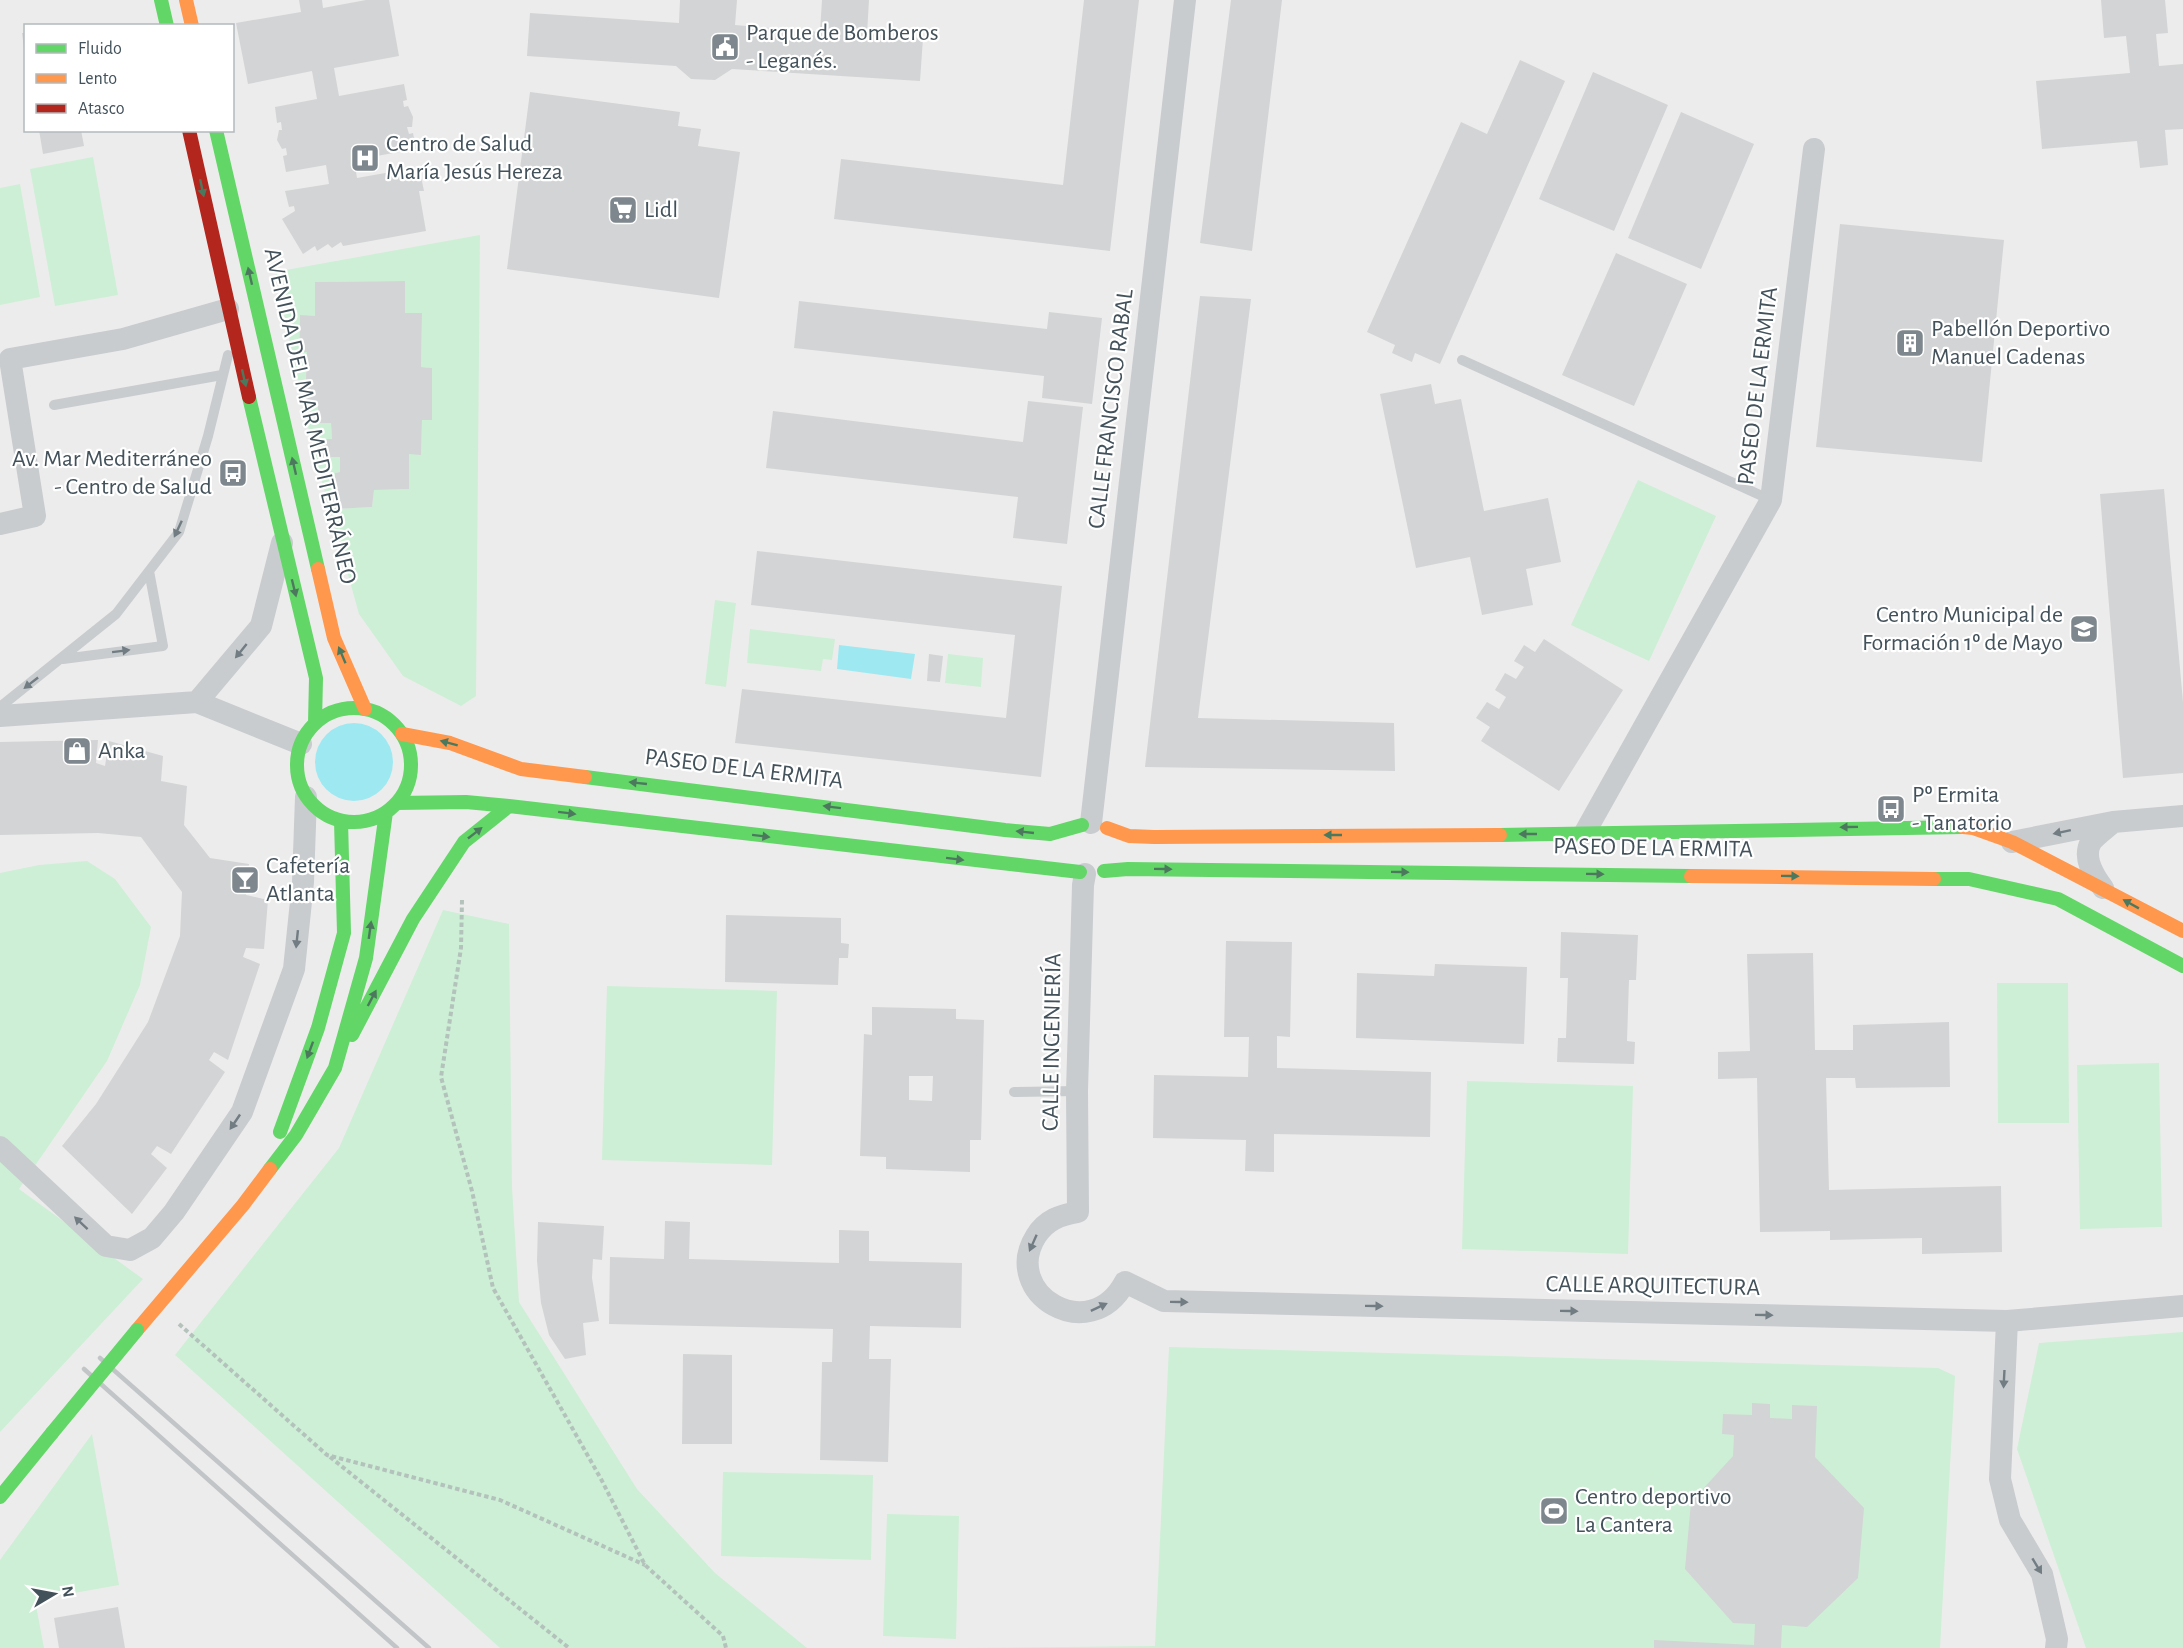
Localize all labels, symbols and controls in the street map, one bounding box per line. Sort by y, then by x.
place label: Parque de Bomberos - Leganés. [746,21,939,73]
legend [24,24,234,132]
public building icon: Parque de Bomberos - Leganés. [709,31,741,63]
text: Fluido [78,40,122,58]
text: Lento [78,70,117,88]
text: Atasco [78,100,125,118]
place label: Centro de Salud María Jesús Hereza [386,132,563,184]
hospital icon: Centro de Salud María Jesús Hereza [349,142,381,174]
one-way arrow [197,178,207,197]
supermarket icon: Lidl [607,194,639,226]
place label: Lidl [644,198,678,222]
street label: AVENIDA DEL MAR MEDITERRÁNEO [260,245,362,586]
one-way arrow [245,267,255,285]
street label: PASEO DE LA ERMITA [1734,285,1782,487]
street label: CALLE FRANCISCO RABAL [1084,288,1138,530]
place label: Pabellón Deportivo Manuel Cadenas [1931,317,2110,369]
building icon: Pabellón Deportivo Manuel Cadenas [1894,327,1926,359]
one-way arrow [240,369,250,387]
place label: Av. Mar Mediterráneo - Centro de Salud [12,447,212,499]
bus stop icon: Av. Mar Mediterráneo - Centro de Salud [217,457,249,489]
one-way arrow [289,457,299,475]
one-way arrow [173,520,183,538]
one-way arrow [290,579,300,597]
place label: Centro Municipal de Formación 1º de Mayo [1862,603,2063,655]
school or university icon: Centro Municipal de Formación 1º de Mayo [2068,613,2100,645]
one-way arrow [234,643,247,659]
one-way arrow [337,646,346,664]
one-way arrow [111,647,130,656]
one-way arrow [23,677,38,689]
shop icon: Anka [61,735,93,767]
one-way arrow [440,738,458,748]
place label: Anka [98,739,146,763]
street label: PASEO DE LA ERMITA [643,745,845,793]
one-way arrow [629,778,648,788]
place label: Pº Ermita - Tanatorio [1912,783,2012,835]
bus stop icon: Pº Ermita - Tanatorio [1875,793,1907,825]
one-way arrow [822,803,841,812]
one-way arrow [558,808,577,818]
one-way arrow [1839,822,1858,832]
one-way arrow [467,827,483,840]
one-way arrow [1016,827,1035,837]
one-way arrow [2053,828,2072,837]
one-way arrow [1519,829,1538,839]
one-way arrow [1324,830,1343,840]
one-way arrow [752,831,771,841]
street label: PASEO DE LA ERMITA [1553,834,1753,862]
place label: Cafetería Atlanta [266,854,350,906]
one-way arrow [945,854,964,864]
bar icon: Cafetería Atlanta [229,864,261,896]
one-way arrow [1153,864,1172,874]
one-way arrow [1390,867,1409,877]
one-way arrow [1585,869,1604,879]
one-way arrow [1780,872,1799,881]
one-way arrow [2123,899,2140,909]
one-way arrow [366,921,375,940]
one-way arrow [292,929,302,948]
street label: CALLE INGENIERÍA [1036,953,1066,1131]
one-way arrow [367,989,377,1006]
one-way arrow [305,1041,315,1059]
one-way arrow [229,1114,241,1130]
one-way arrow [75,1216,89,1230]
one-way arrow [1028,1235,1038,1253]
street label: CALLE ARQUITECTURA [1545,1272,1761,1300]
one-way arrow [1169,1297,1188,1306]
one-way arrow [1364,1301,1383,1311]
one-way arrow [1090,1303,1108,1313]
one-way arrow [1559,1306,1578,1315]
one-way arrow [1754,1310,1773,1320]
one-way arrow [1999,1370,2009,1389]
place label: Centro deportivo La Cantera [1575,1485,1732,1537]
sports icon: Centro deportivo La Cantera [1538,1495,1570,1527]
one-way arrow [2031,1558,2042,1574]
north arrow [24,1564,84,1624]
text: N [59,1585,77,1598]

